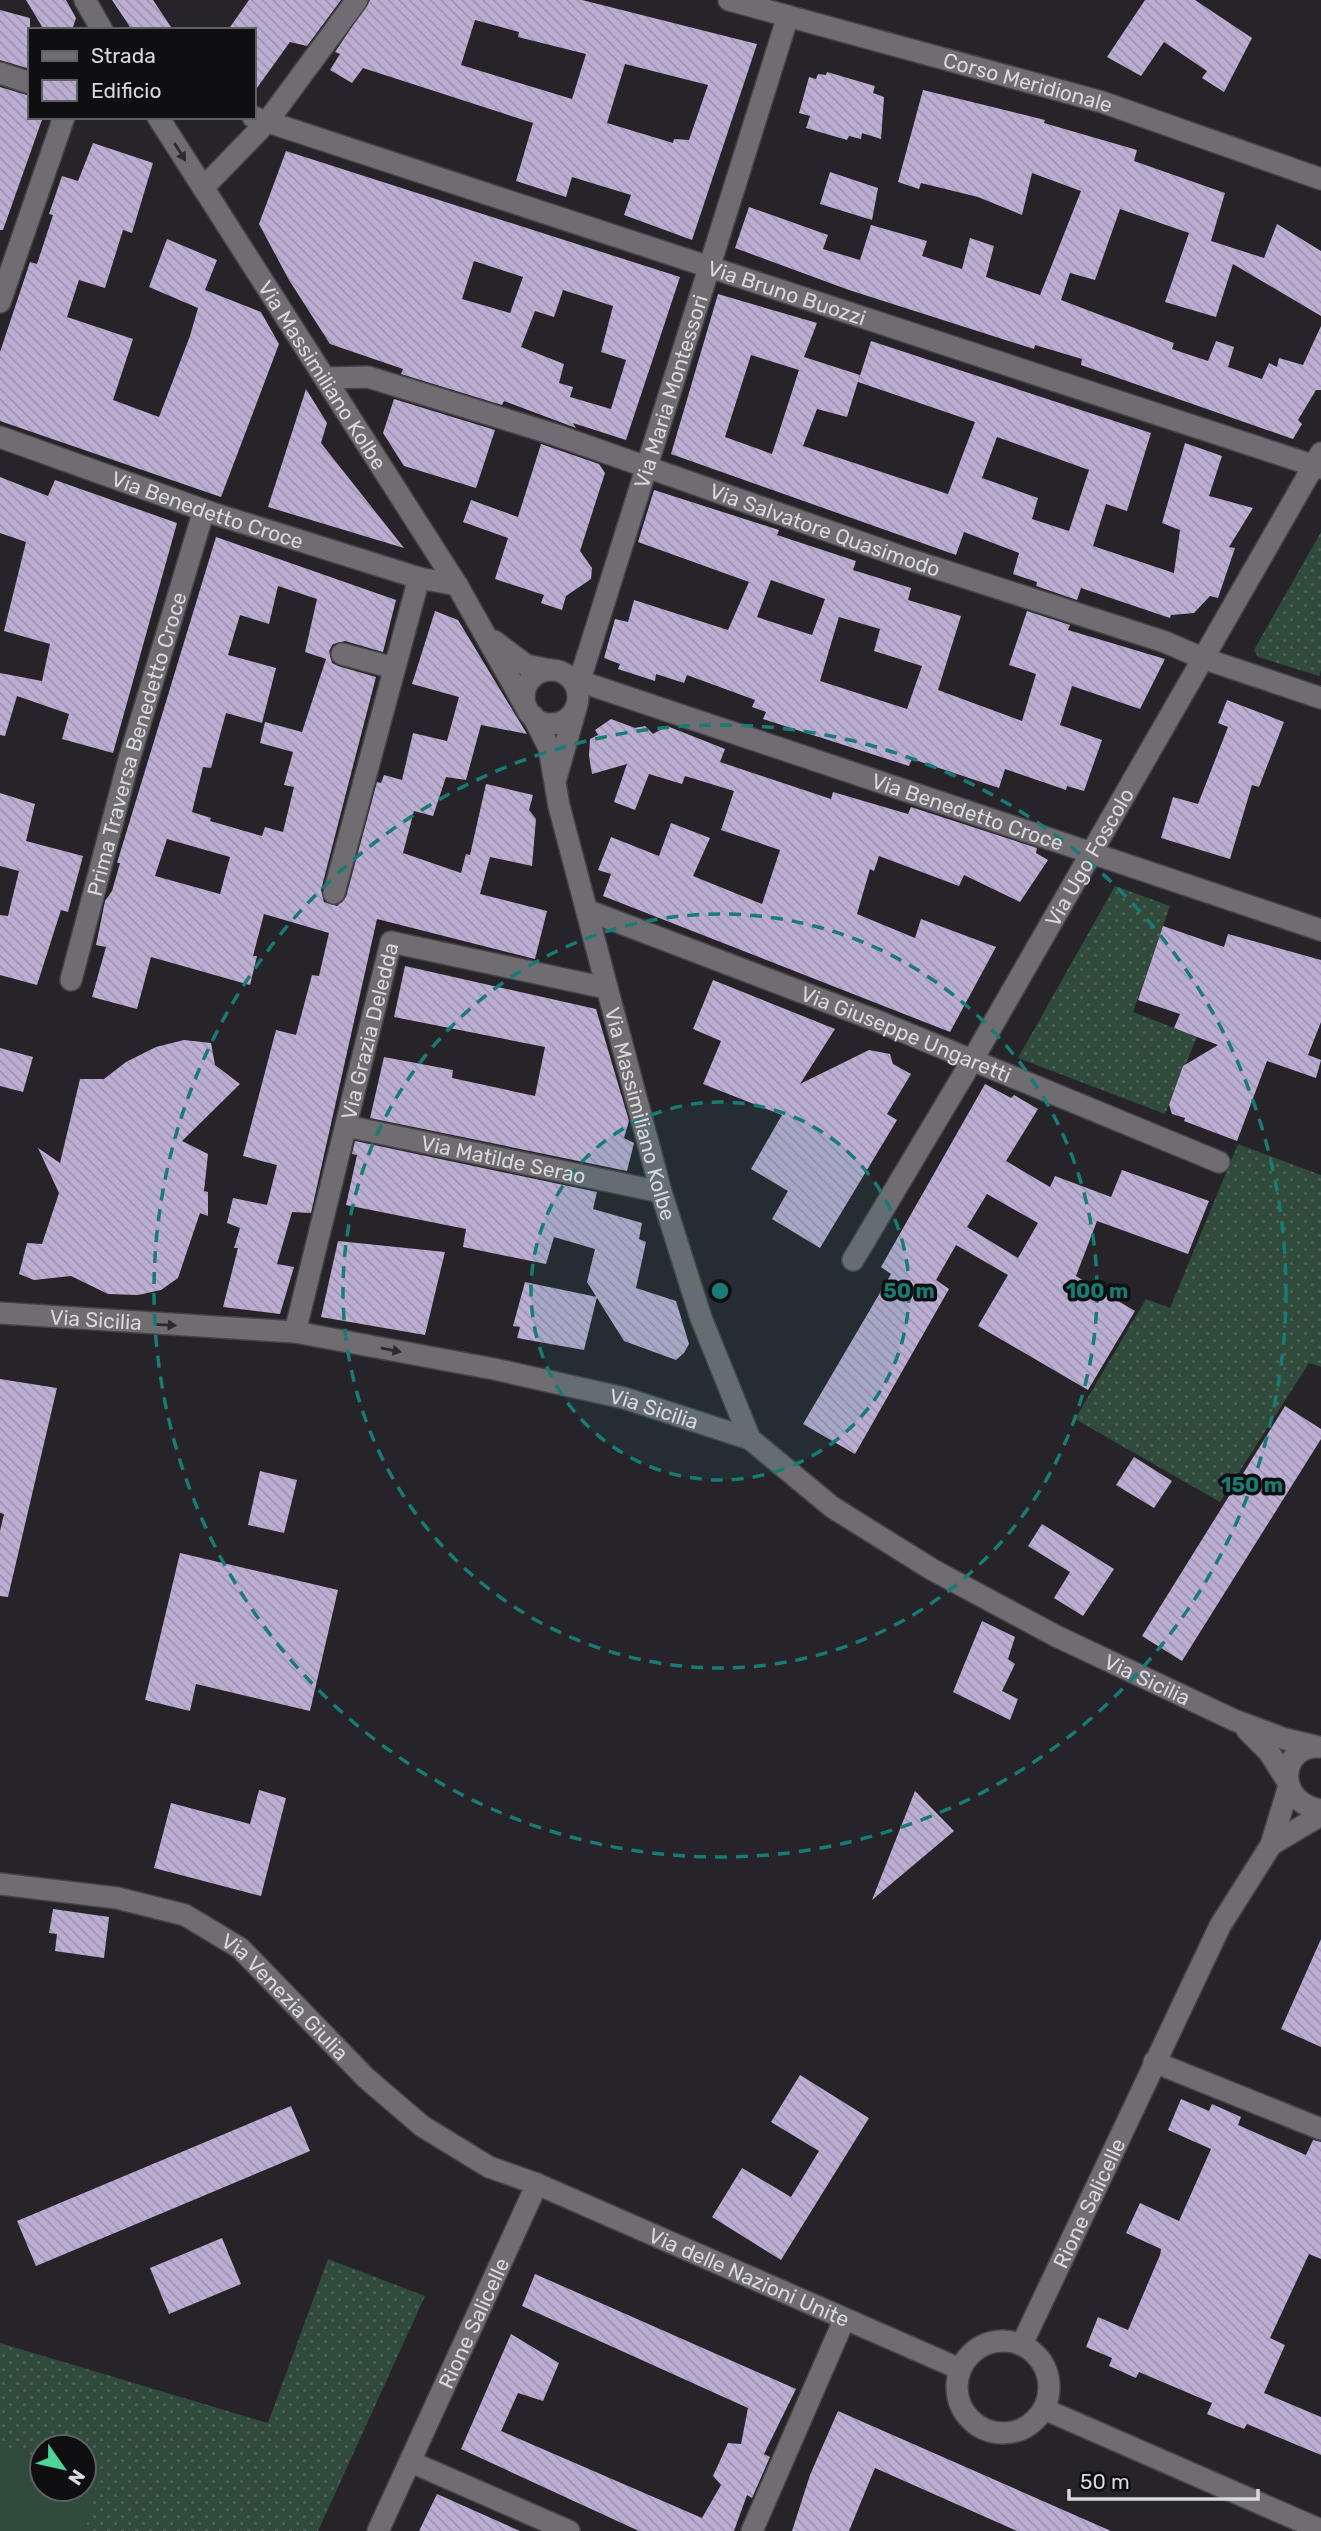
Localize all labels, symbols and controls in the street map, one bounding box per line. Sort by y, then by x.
legend [28,28,256,119]
text: Strada [91,43,156,68]
street label: Corso Meridionale [941,47,1116,117]
text: Edificio [91,78,161,103]
one-way arrow [174,143,187,162]
street label: Via Bruno Buozzi [704,255,869,330]
street label: Via Massimiliano Kolbe [253,276,392,474]
street label: Via Maria Montessori [628,291,712,491]
street label: Via Benedetto Croce [108,466,307,553]
street label: Via Salvatore Quasimodo [706,478,944,581]
street label: Prima Traversa Benedetto Croce [81,589,191,899]
street label: Via Benedetto Croce [868,768,1067,855]
street label: Via Ugo Foscolo [1039,783,1139,931]
street label: Via Grazia Deledda [335,940,403,1122]
street label: Via Giuseppe Ungaretti [797,980,1015,1087]
street label: Via Massimiliano Kolbe [600,1005,682,1223]
street label: Via Matilde Serao [419,1130,588,1188]
text: 50 m [883,1278,935,1303]
text: 100 m [1066,1278,1128,1303]
centre of rings [708,1279,732,1303]
street label: Via Sicilia [49,1304,143,1335]
one-way arrow [155,1320,177,1331]
one-way arrow [380,1345,402,1356]
street label: Via Sicilia [607,1383,702,1434]
text: 150 m [1221,1472,1283,1497]
street label: Via Sicilia [1100,1648,1194,1710]
street label: Via Venezia Giulia [217,1927,354,2065]
street label: Rione Salicelle [1047,2134,1130,2272]
street label: Via delle Nazioni Unite [645,2222,853,2332]
street label: Rione Salicelle [433,2254,514,2392]
north arrow [28,2433,98,2503]
scale bar [1069,2458,1258,2502]
text: N [63,2465,90,2489]
text: 50 m [1080,2469,1130,2494]

